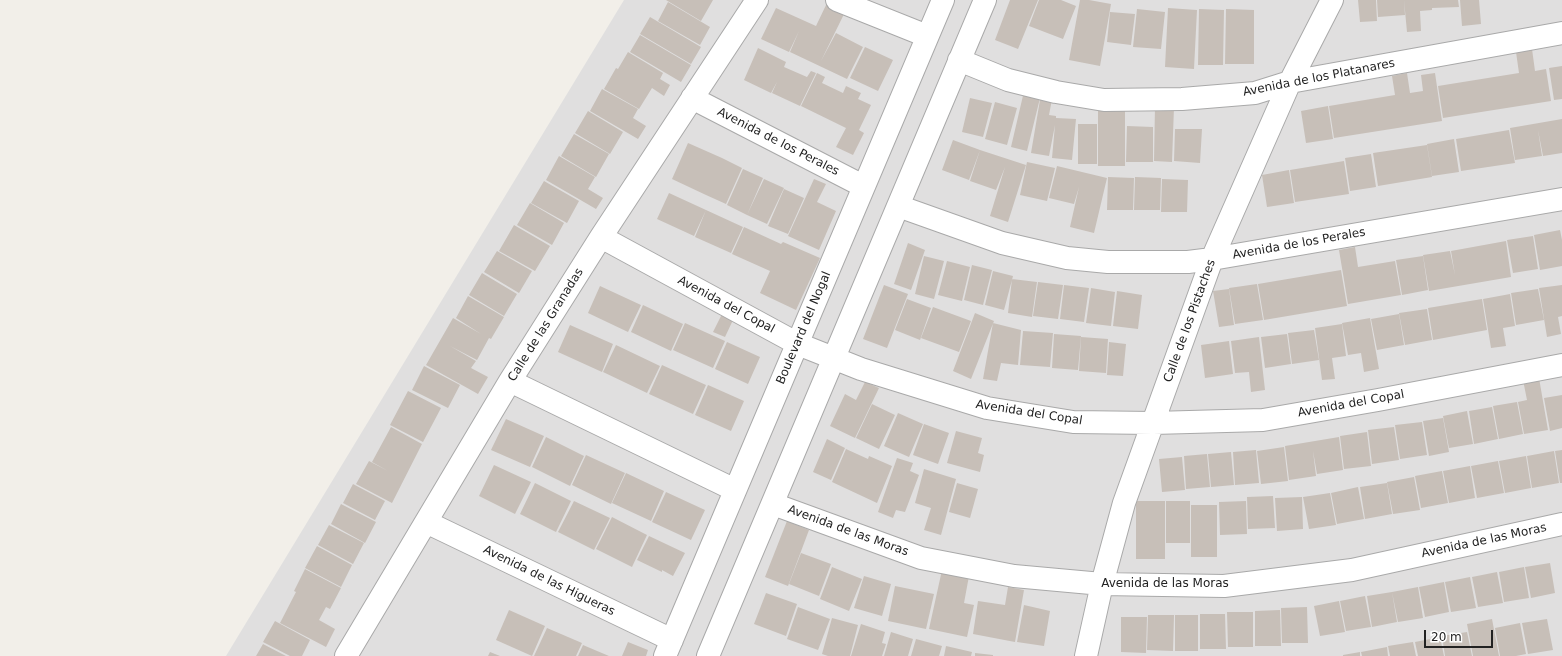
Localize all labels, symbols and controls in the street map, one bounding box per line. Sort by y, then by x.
street label: Avenida de los Platanares [1242,56,1396,100]
street label: Avenida de los Perales [715,105,841,179]
street label: Avenida de los Perales [1231,225,1367,263]
street label: Calle de los Pistaches [1161,258,1219,384]
street label: Calle de las Granadas [505,266,587,384]
street label: Boulevard del Nogal [774,269,834,387]
street label: Avenida del Copal [675,273,777,337]
street label: Avenida del Copal [1297,388,1405,420]
street label: Avenida del Copal [975,397,1083,429]
street label: Avenida de las Moras [786,502,910,560]
street label: Avenida de las Moras [1420,521,1548,561]
street label: Avenida de las Higueras [481,543,617,619]
street label: Avenida de las Moras [1101,577,1229,591]
scale bar [1426,622,1495,648]
text: 20 m [1431,630,1462,644]

